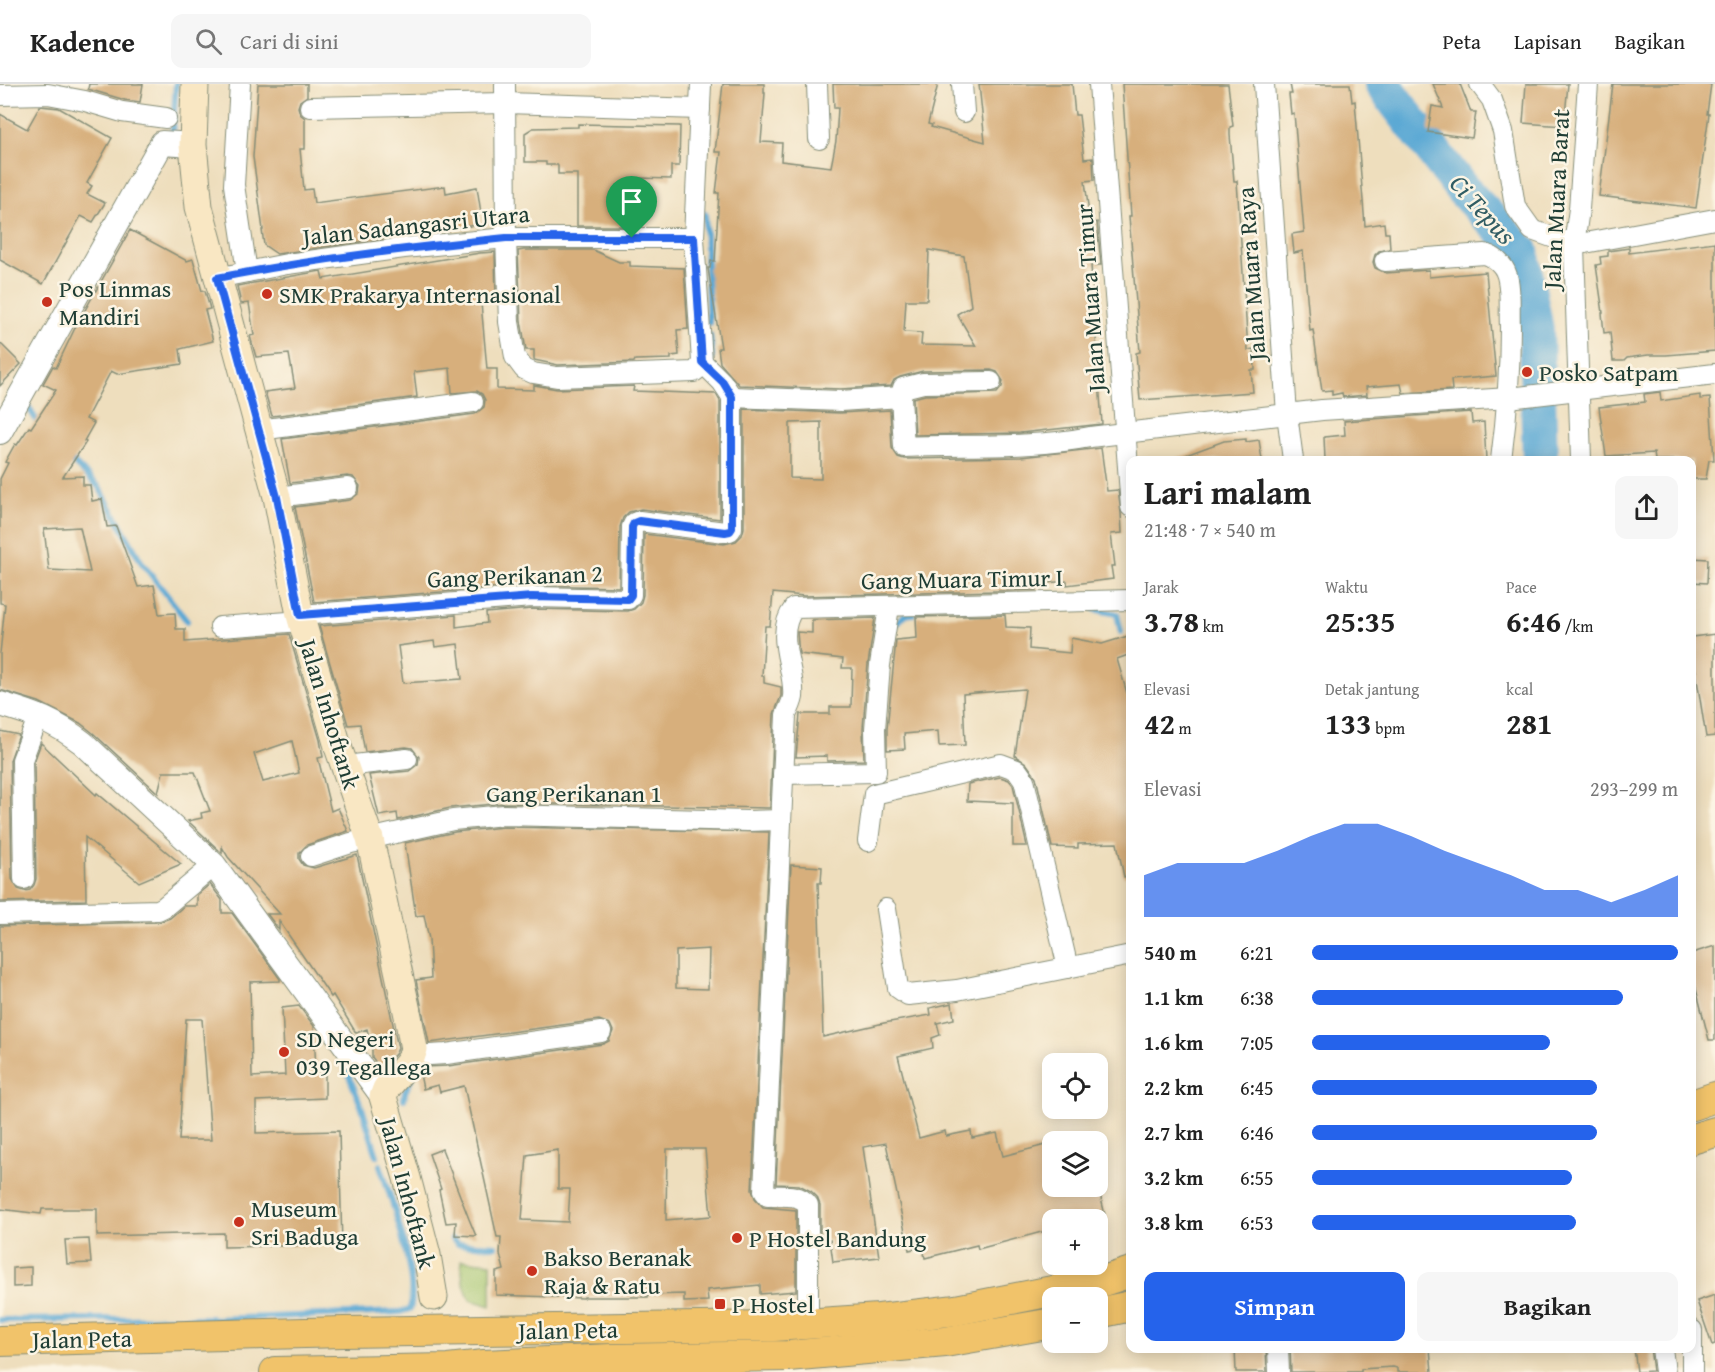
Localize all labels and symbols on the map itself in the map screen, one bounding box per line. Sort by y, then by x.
street label: Jalan Muara Barat [1534,107,1578,293]
water label: Ci Tepus [1441,165,1526,253]
pin [606,176,657,238]
street label: Jalan Muara Raya [1227,185,1275,365]
street label: Jalan Sadangasri Utara [298,196,532,255]
street label: Jalan Muara Timur [1066,203,1114,396]
place label: Pos Linmas Mandiri [59,271,171,334]
place label: SMK Prakarya Internasional [279,277,561,312]
marker: SMK Prakarya Internasional [260,287,274,301]
marker: Pos Linmas Mandiri [40,295,54,309]
place label: Posko Satpam [1539,355,1679,390]
marker: Posko Satpam [1520,365,1534,379]
street label: Gang Perikanan 2 [427,555,603,597]
street label: Gang Muara Timur I [861,560,1063,598]
street label: Jalan Inhoftank [290,632,370,794]
street label: Gang Perikanan 1 [486,776,662,811]
place label: SD Negeri 039 Tegallega [296,1021,432,1084]
marker: SD Negeri 039 Tegallega [277,1045,291,1059]
street label: Jalan Inhoftank [370,1110,445,1273]
place label: Museum Sri Baduga [251,1191,359,1254]
marker: Museum Sri Baduga [232,1215,246,1229]
place label: P Hostel Bandung [749,1221,926,1256]
marker: P Hostel Bandung [730,1231,744,1245]
place label: Bakso Beranak Raja & Ratu [544,1240,692,1303]
marker: Bakso Beranak Raja & Ratu [525,1264,539,1278]
place label: P Hostel [732,1287,815,1322]
marker: P Hostel [713,1297,727,1311]
street label: Jalan Peta [515,1312,619,1348]
street label: Jalan Peta [29,1321,133,1357]

